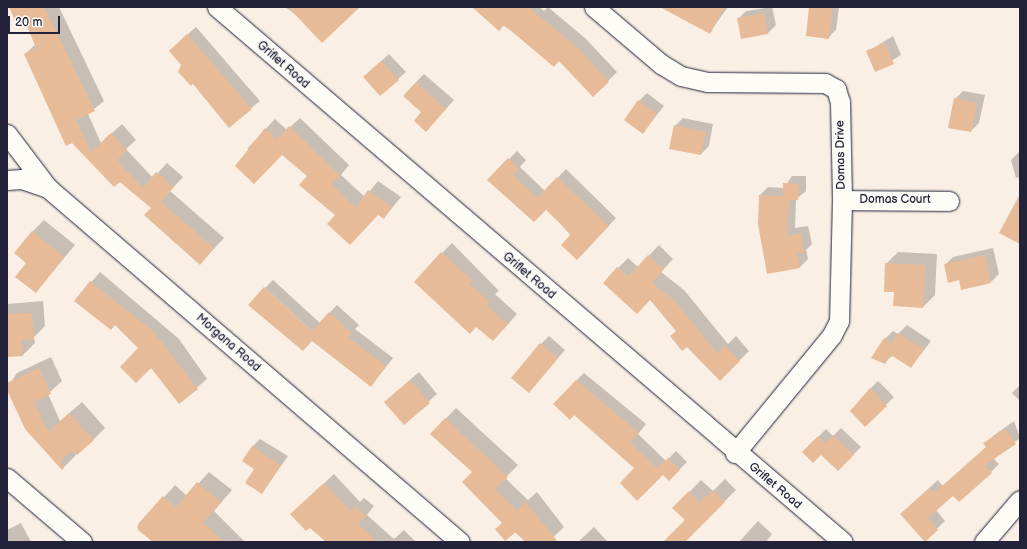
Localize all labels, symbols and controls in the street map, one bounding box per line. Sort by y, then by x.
scale bar [10,8,62,34]
text: 20 m [15,15,42,30]
street label: Griflet Road [254,38,312,92]
street label: Domas Drive [833,120,849,190]
street label: Domas Court [859,193,931,207]
street label: Griflet Road [500,250,558,302]
street label: Morgana Road [193,311,263,375]
street label: Griflet Road [746,460,804,512]

